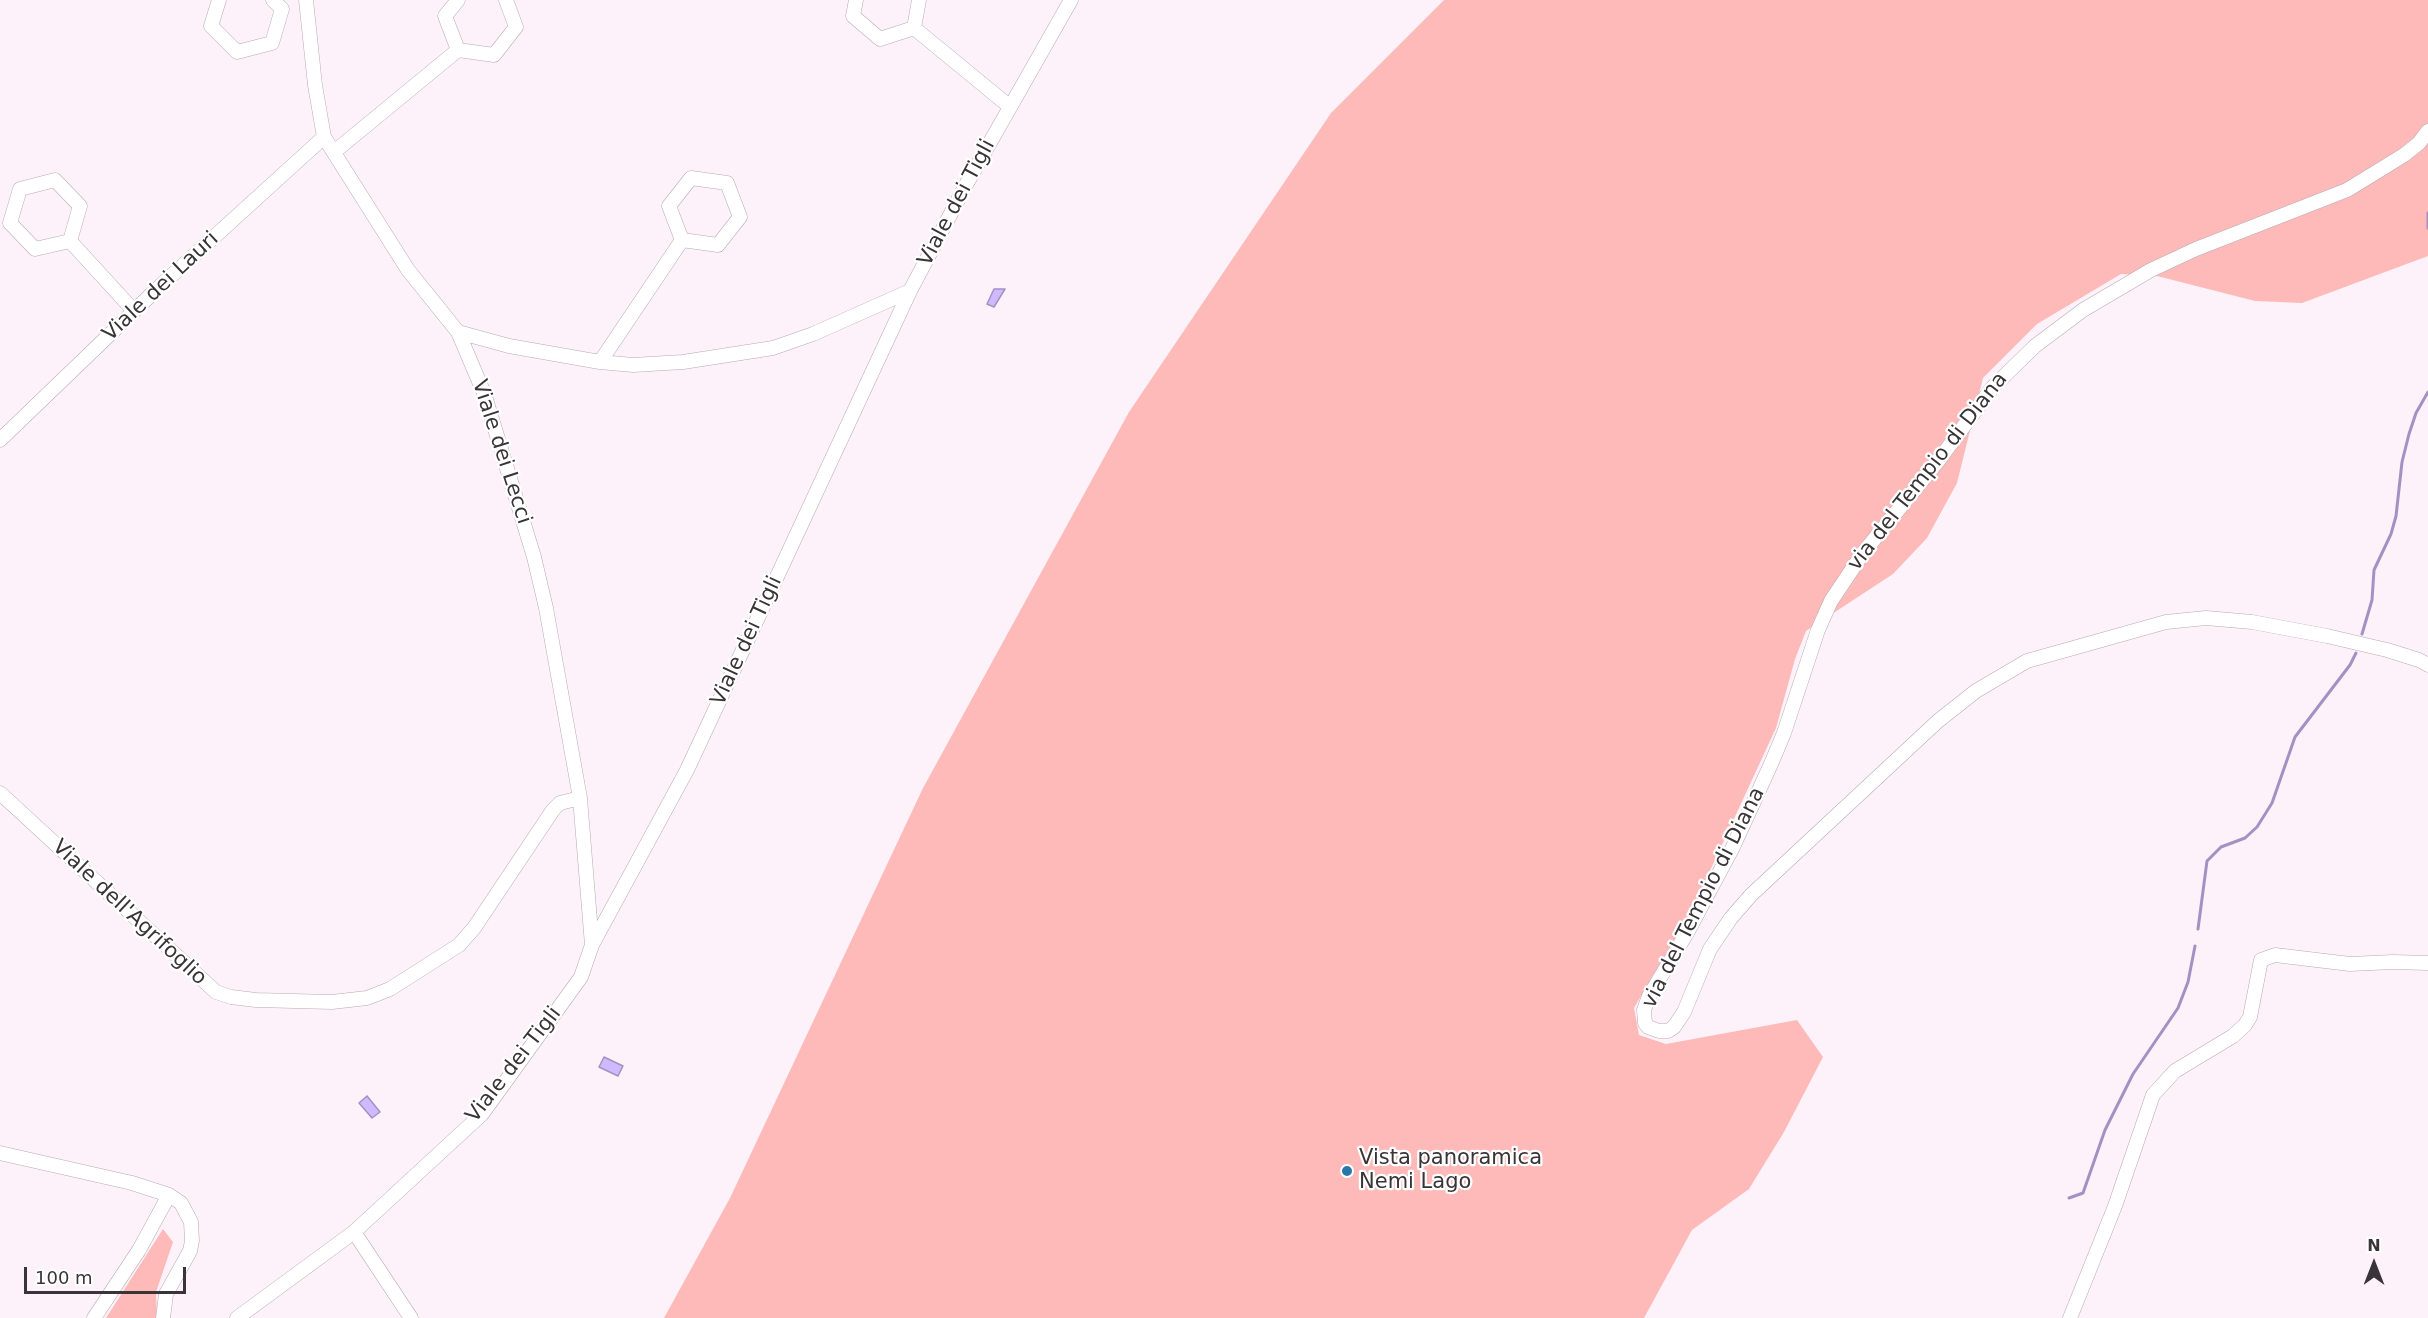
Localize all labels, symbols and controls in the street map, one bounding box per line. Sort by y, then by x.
street label: Viale dei Tigli [913,135,1001,271]
street label: Viale dei Lauri [98,227,224,347]
street label: via del Tempio di Diana [1843,368,2013,576]
street label: Viale dei Lecci [466,377,536,527]
street label: Viale dei Tigli [706,572,788,710]
street label: via del Tempio di Diana [1637,783,1771,1013]
street label: Viale dell'Agrifoglio [47,835,211,991]
street label: Viale dei Tigli [461,1002,567,1128]
place label: Vista panoramica Nemi Lago [1359,1146,1542,1196]
marker: Vista panoramica Nemi Lago [1340,1164,1354,1178]
north arrow [2344,1234,2404,1294]
text: N [2367,1236,2381,1255]
scale bar [27,1255,189,1293]
text: 100 m [35,1267,93,1288]

